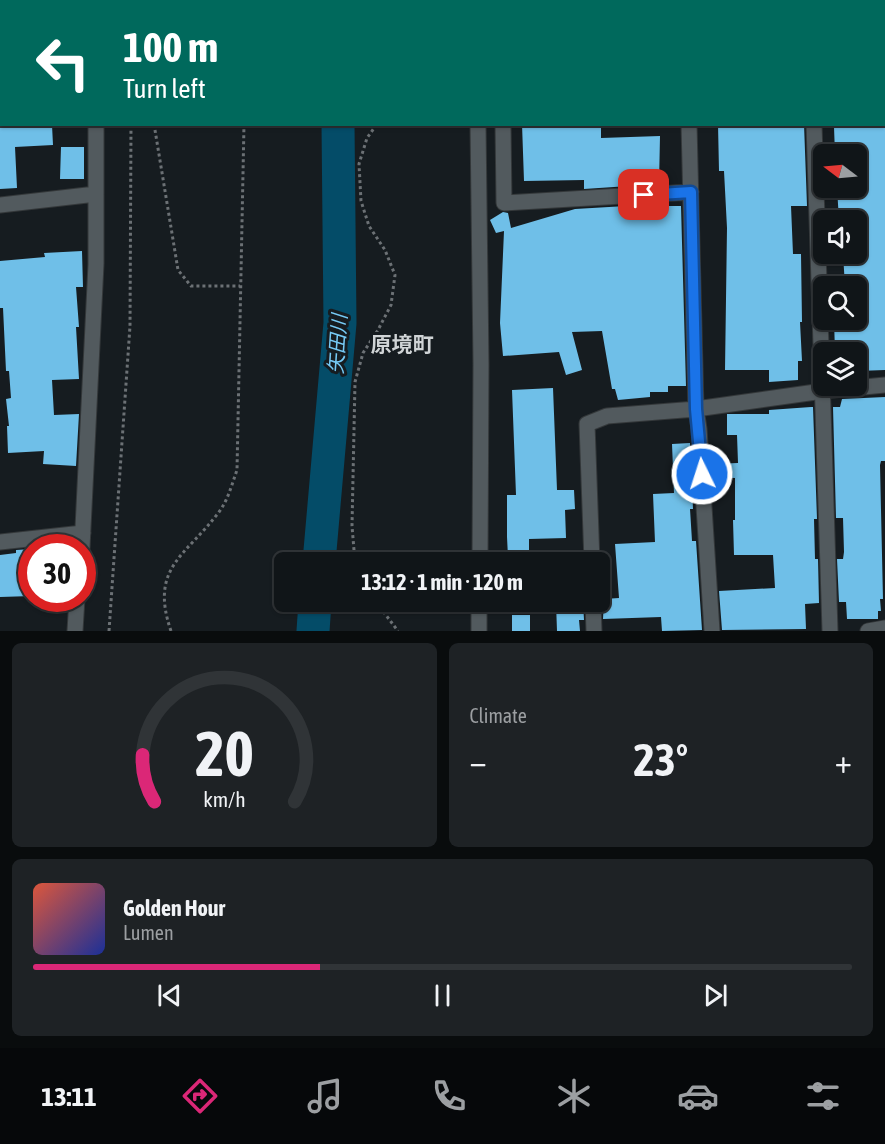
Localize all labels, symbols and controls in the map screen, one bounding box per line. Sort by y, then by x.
text: 100 m [123,23,218,71]
icon: left [24,24,102,102]
text: Turn left [123,73,206,104]
north arrow [813,144,867,198]
map controls [813,144,867,396]
pin [618,169,669,220]
icon: arrive [627,178,660,211]
button: sound [813,210,867,264]
button: search [813,276,867,330]
water label: 矢田川 [323,311,351,375]
district label: 原境町 [371,332,434,356]
button: layers [813,342,867,396]
position arrow [670,442,734,506]
speed limit sign: 30 [18,534,96,612]
text: 13:12 · 1 min · 120 m [361,569,523,595]
text: Climate [470,704,527,727]
text: 20 [195,718,254,789]
text: 23° [633,734,688,786]
text: − [470,742,487,780]
text: + [835,742,852,780]
text: km/h [203,787,246,812]
text: Golden Hour [123,895,225,921]
text: Lumen [123,921,174,944]
icon: previous [153,979,186,1012]
icon: pause [426,979,459,1012]
icon: next [699,979,732,1012]
icon: directions [179,1075,221,1117]
icon: music [304,1075,346,1117]
icon: phone [428,1075,470,1117]
icon: climate [553,1075,595,1117]
icon: car [677,1075,719,1117]
icon: filters [802,1075,844,1117]
text: 13:11 [41,1081,97,1112]

